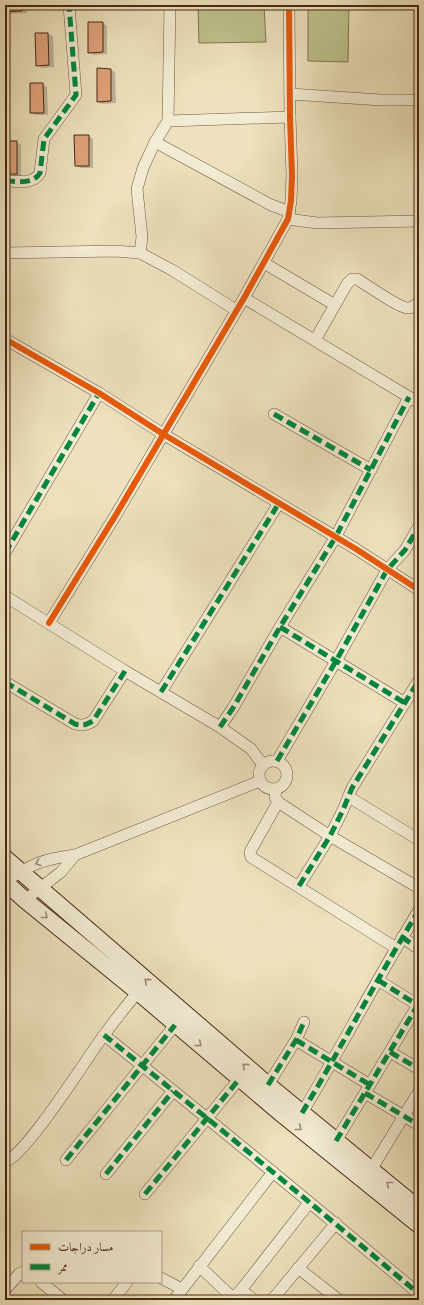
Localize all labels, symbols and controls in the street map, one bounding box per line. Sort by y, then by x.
one-way arrow [35,858,42,867]
one-way arrow [41,912,48,919]
one-way arrow [144,978,152,985]
one-way arrow [194,1040,202,1047]
one-way arrow [243,1063,250,1070]
one-way arrow [294,1123,301,1130]
one-way arrow [386,1182,393,1189]
legend [22,1231,162,1283]
text: مسار دراجات [58,1239,114,1257]
text: ممر [56,1259,68,1277]

